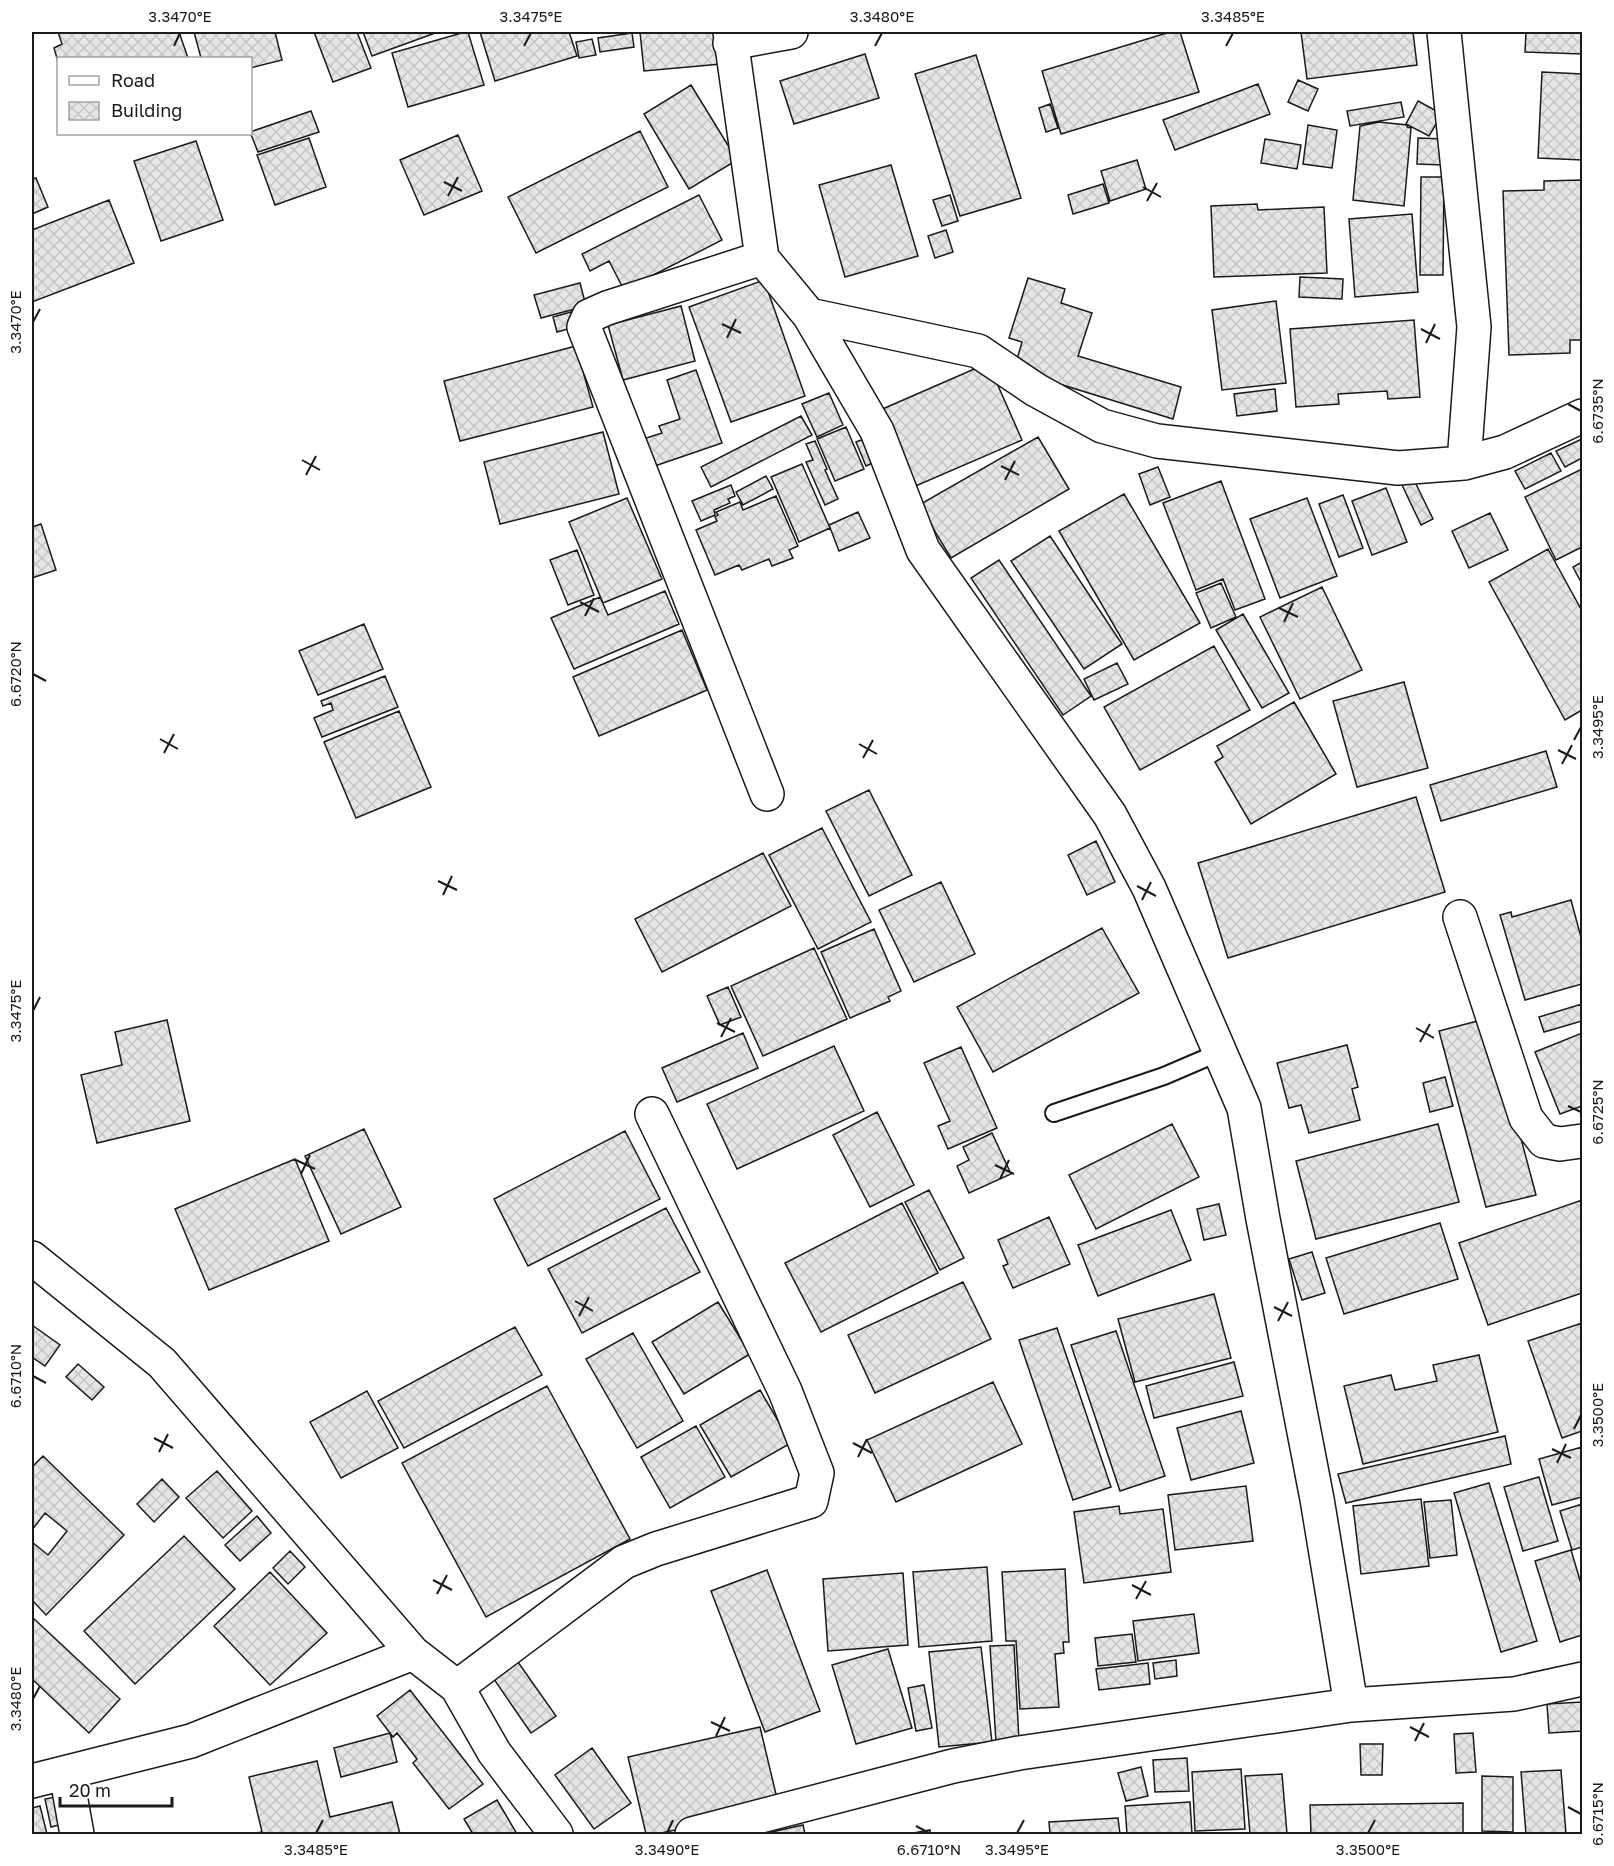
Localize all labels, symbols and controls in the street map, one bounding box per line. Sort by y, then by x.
text: 3.3470°E [148,7,212,25]
text: 3.3475°E [500,7,562,25]
text: 3.3480°E [850,7,914,25]
text: 3.3485°E [1201,7,1265,25]
legend [57,57,252,135]
text: Road [111,69,155,91]
text: Building [111,99,182,121]
text: 3.3470°E [6,290,24,354]
text: 6.6735°N [1588,378,1606,444]
text: 6.6720°N [6,641,24,707]
text: 3.3495°E [1588,695,1606,759]
text: 3.3475°E [6,980,24,1042]
text: 6.6725°N [1588,1079,1606,1145]
text: 6.6710°N [6,1344,24,1408]
text: 3.3500°E [1588,1383,1606,1447]
text: 3.3480°E [6,1667,24,1731]
scale bar [60,1770,172,1808]
text: 20 m [69,1779,111,1801]
text: 6.6715°N [1588,1782,1606,1846]
text: 3.3485°E [284,1840,348,1858]
text: 3.3490°E [635,1840,699,1858]
text: 6.6710°N [897,1840,961,1858]
text: 3.3495°E [985,1840,1049,1858]
text: 3.3500°E [1336,1840,1400,1858]

